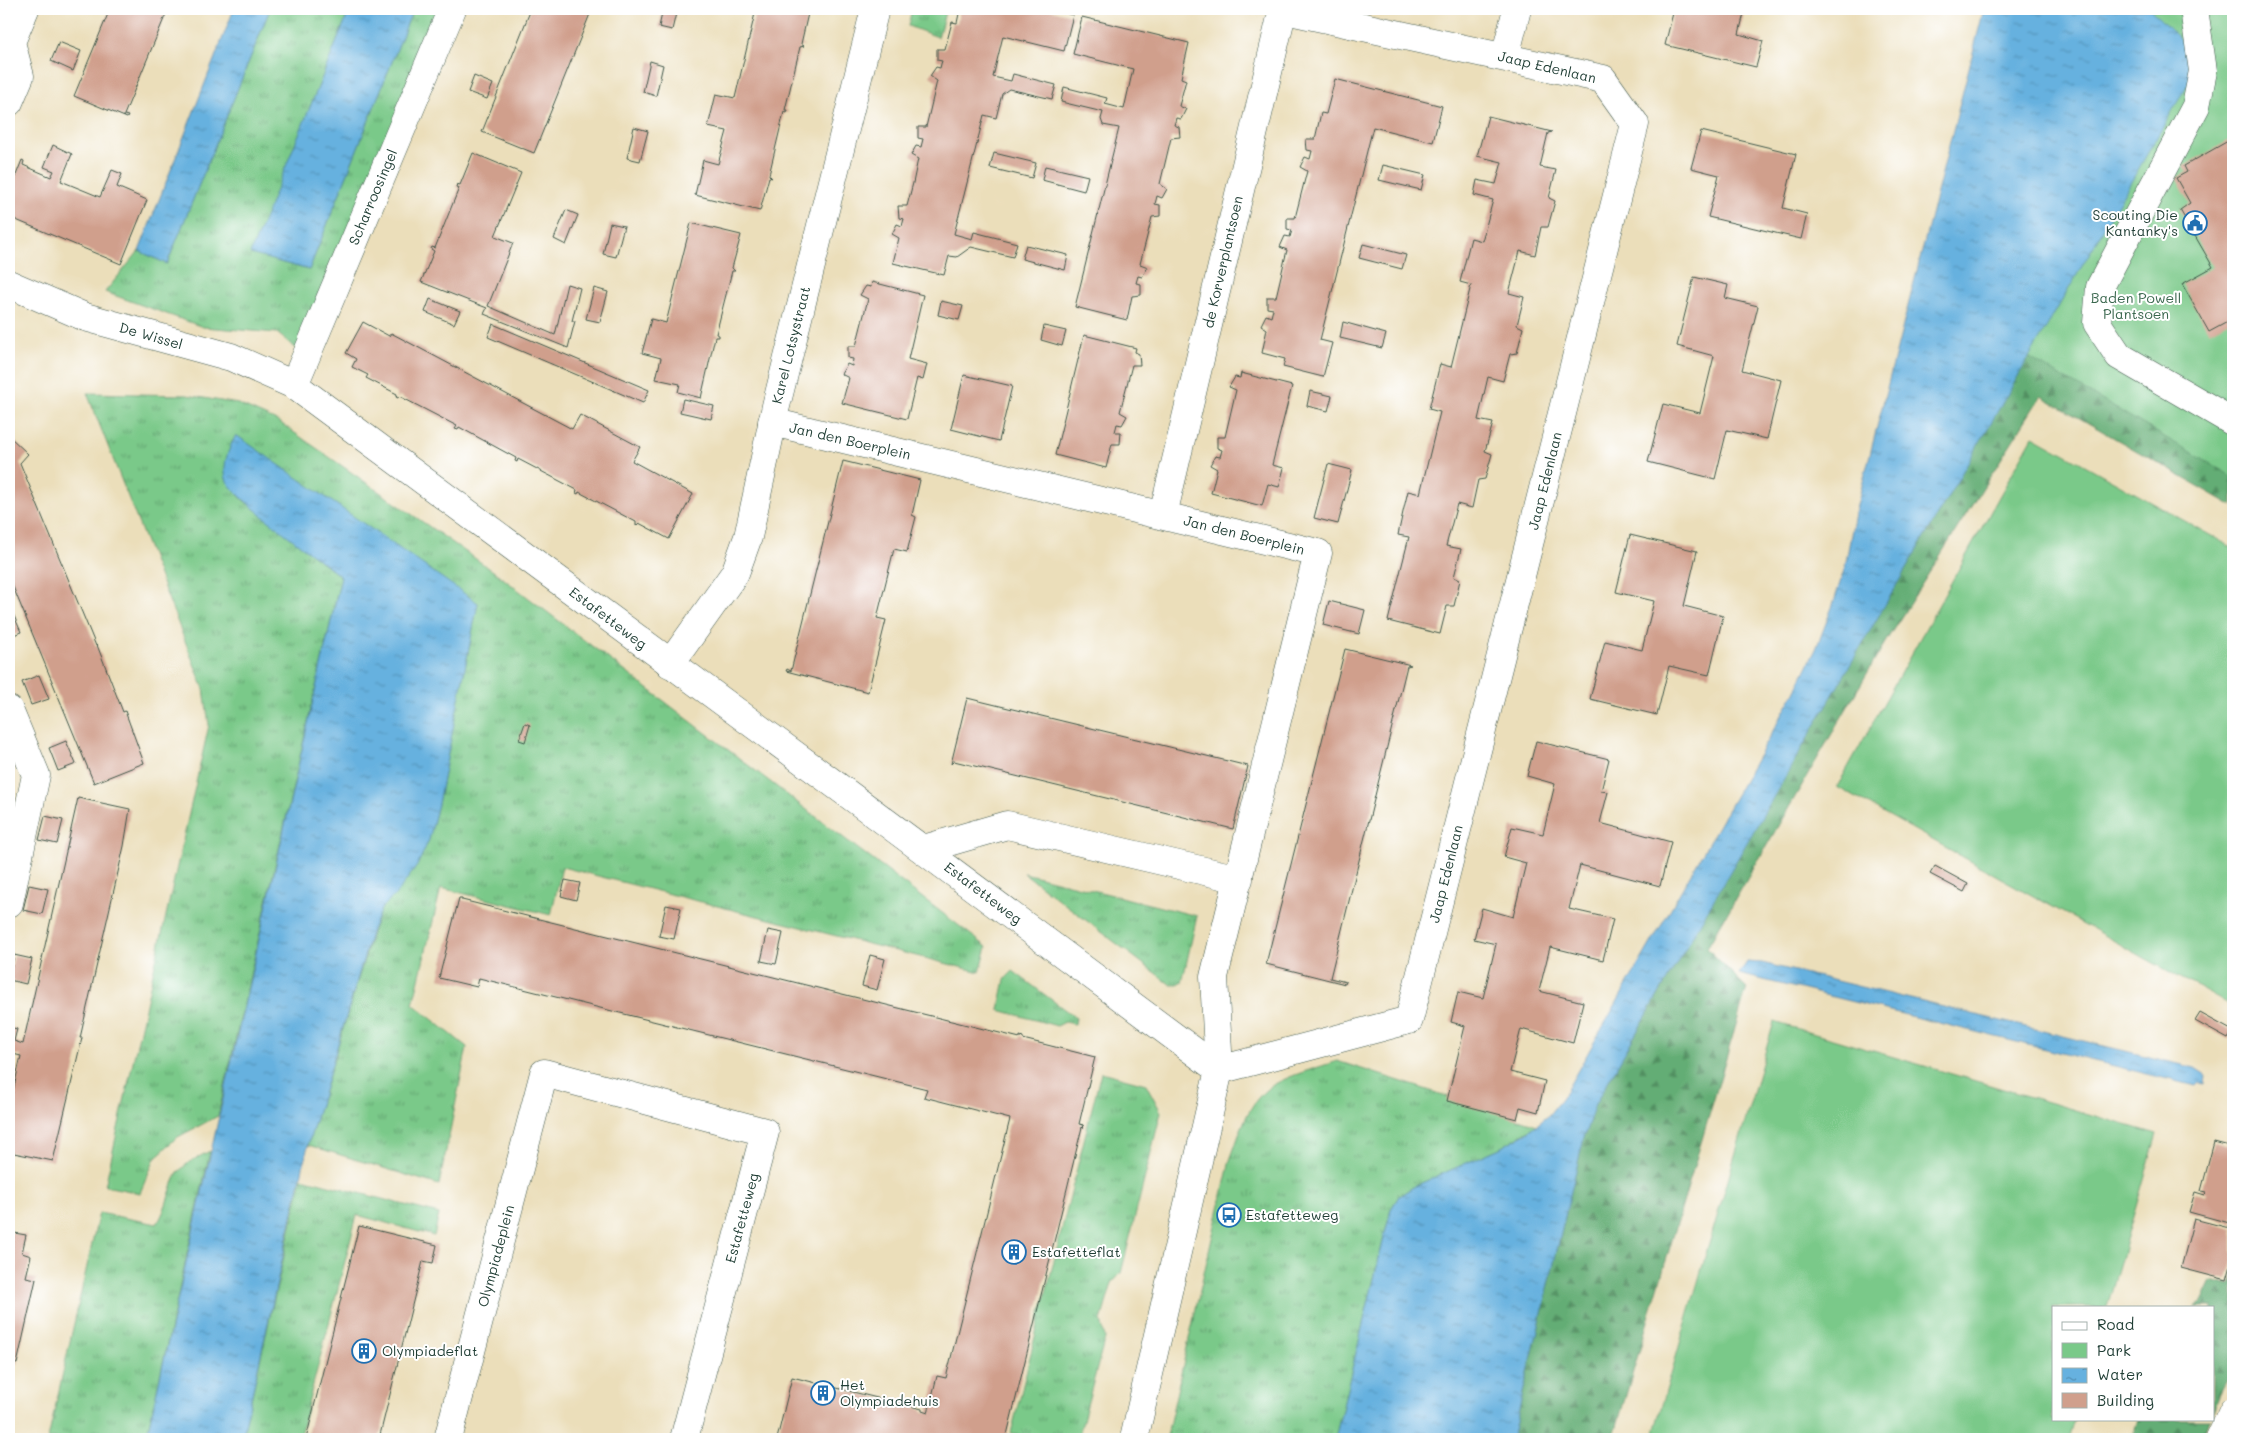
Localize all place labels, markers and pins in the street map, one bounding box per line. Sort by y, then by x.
place label: Scouting Die Kantanky's [2093,205,2178,240]
public building icon: Scouting Die Kantanky's [2182,210,2208,236]
bus stop icon: Estafetteweg [1216,1202,1242,1228]
place label: Estafetteweg [1246,1205,1338,1224]
building icon: Estafetteflat [1001,1239,1027,1265]
place label: Estafetteflat [1032,1242,1121,1261]
building icon: Olympiadeflat [351,1338,377,1364]
place label: Olympiadeflat [382,1341,478,1360]
place label: Het Olympiadehuis [840,1375,939,1410]
building icon: Het Olympiadehuis [810,1380,836,1406]

